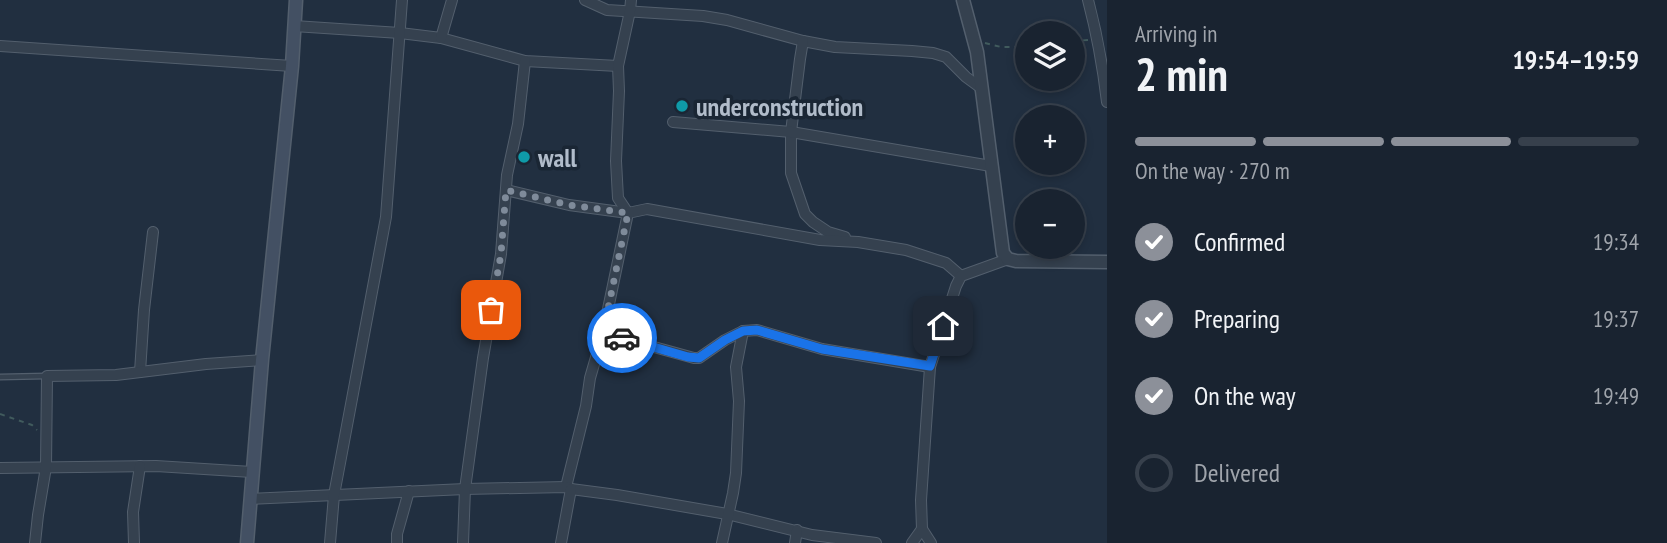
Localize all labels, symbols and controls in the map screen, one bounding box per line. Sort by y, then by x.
text: Arriving in [1135,19,1217,48]
map controls [1015,21,1085,259]
button: layers [1015,21,1085,91]
text: 19:54–19:59 [1512,43,1639,76]
text: 2 min [1135,44,1228,104]
place label: underconstruction [696,90,863,123]
marker: underconstruction [674,98,690,114]
button: + [1015,105,1085,175]
place label: wall [537,141,578,174]
marker: wall [516,149,532,165]
text: On the way · 270 m [1135,156,1290,185]
button: − [1015,189,1085,259]
icon: check [1135,223,1173,261]
text: Confirmed [1194,225,1285,258]
text: 19:34 [1593,227,1639,256]
pin [461,280,521,340]
icon: bag [472,291,510,329]
pin [913,296,973,356]
icon: check [1135,300,1173,338]
text: Preparing [1194,302,1280,335]
courier [587,303,657,373]
text: 19:37 [1593,304,1639,333]
icon: home [924,307,962,345]
icon: car [603,319,641,357]
icon: check [1135,377,1173,415]
text: On the way [1194,379,1296,412]
text: 19:49 [1593,381,1639,410]
text: Delivered [1194,456,1280,489]

